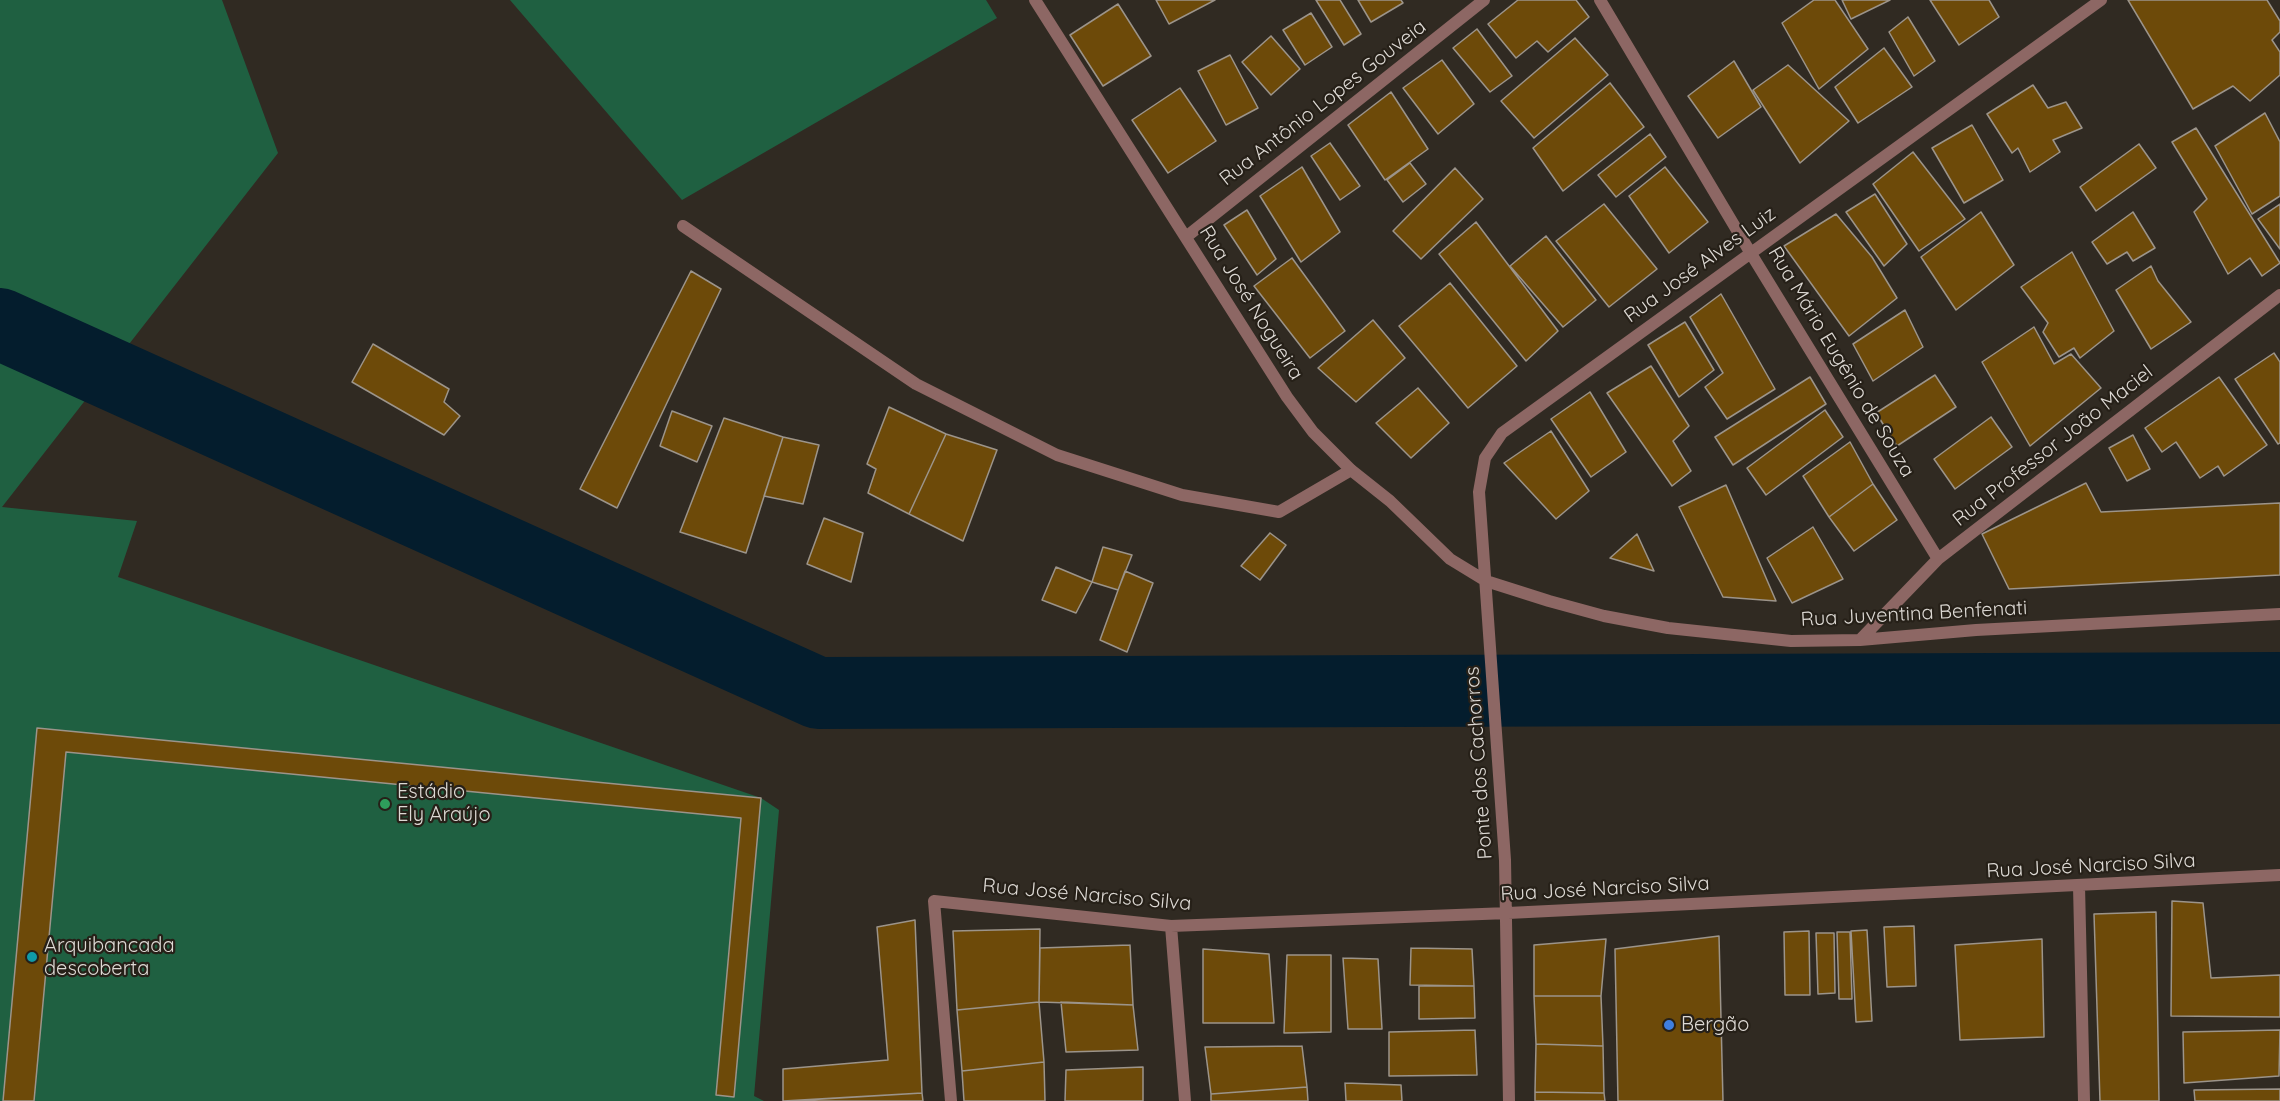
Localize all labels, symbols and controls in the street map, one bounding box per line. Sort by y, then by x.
street label: Rua Antônio Lopes Gouveia [1215,15,1431,191]
street label: Rua José Alves Luiz [1620,202,1780,328]
street label: Rua José Nogueira [1194,221,1308,385]
street label: Rua Mário Eugênio de Souza [1763,242,1919,482]
street label: Rua Professor João Maciel [1948,360,2158,532]
street label: Rua Juventina Benfenati [1800,596,2028,632]
street label: Ponte dos Cachorros [1460,666,1498,860]
place label: Estádio Ely Araújo [397,780,491,827]
marker: Estádio Ely Araújo [378,797,392,811]
street label: Rua José Narciso Silva [1986,849,2196,883]
street label: Rua José Narciso Silva [1500,872,1710,906]
street label: Rua José Narciso Silva [982,874,1192,916]
place label: Arquibancada descoberta [44,934,174,981]
marker: Arquibancada descoberta [25,950,39,964]
place label: Bergão [1681,1013,1749,1037]
marker: Bergão [1662,1018,1676,1032]

